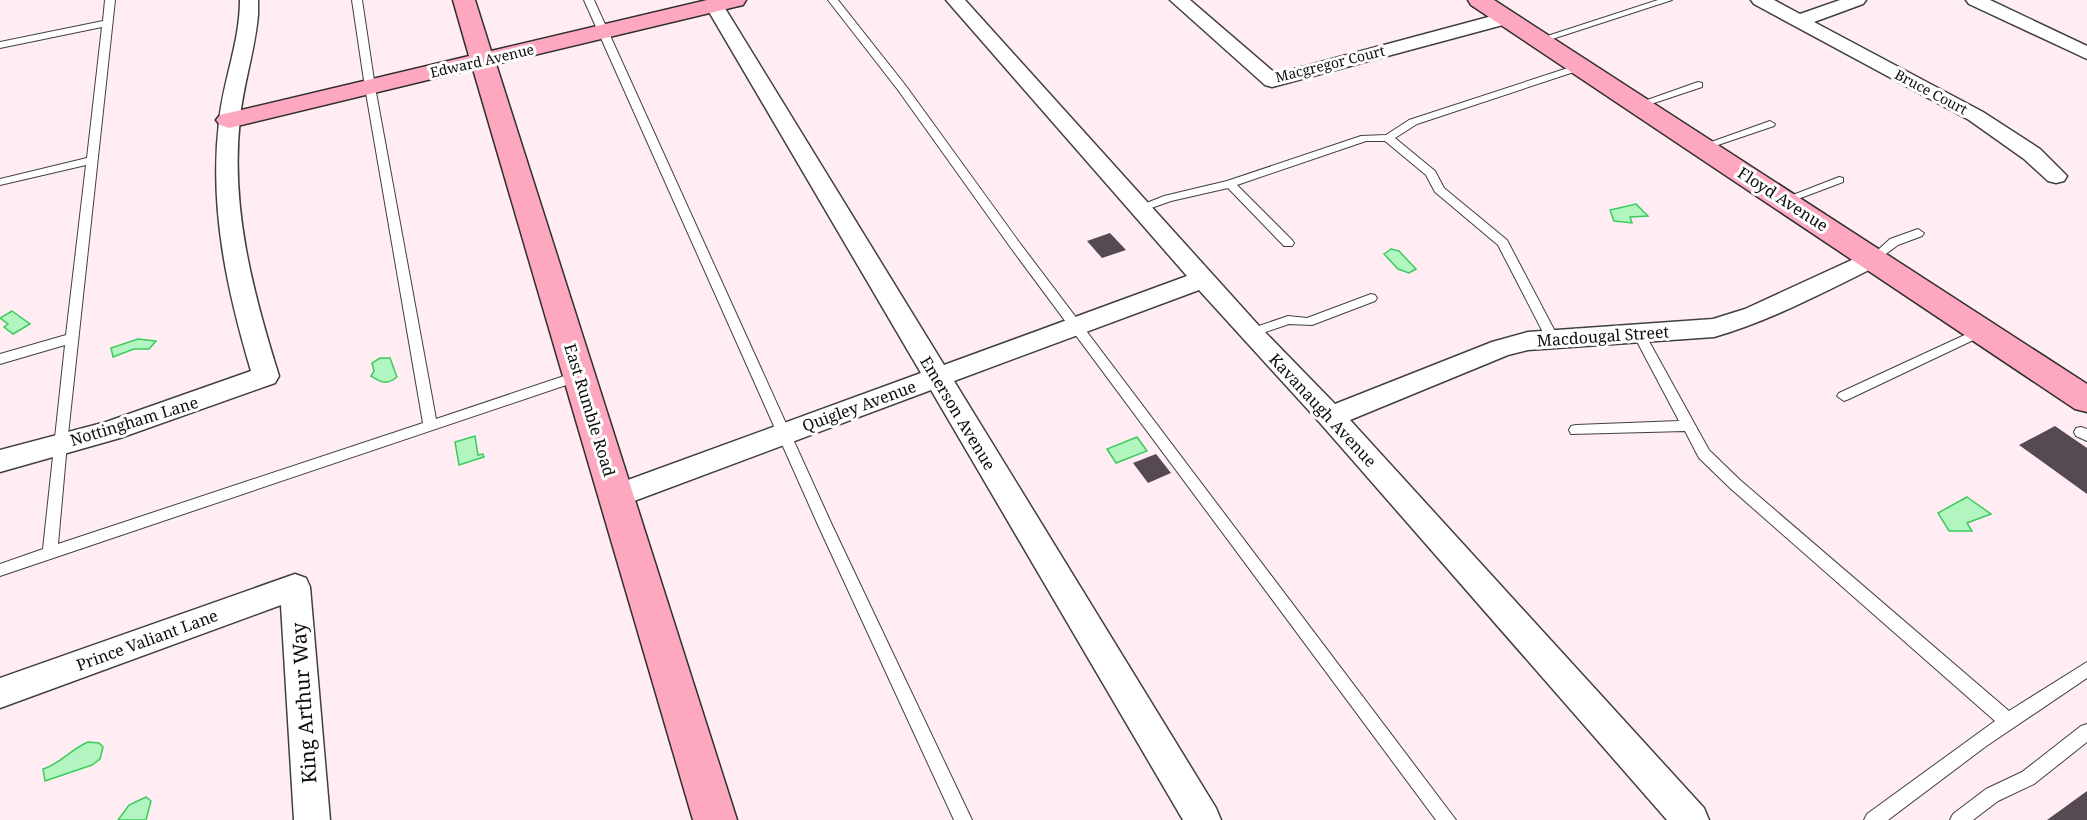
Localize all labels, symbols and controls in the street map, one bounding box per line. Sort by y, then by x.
street label: Edward Avenue [428,39,536,82]
street label: Macgregor Court [1273,41,1387,86]
street label: Bruce Court [1892,64,1971,119]
street label: Floyd Avenue [1734,162,1832,236]
street label: Macdougal Street [1536,320,1670,352]
street label: East Rumble Road [559,341,621,479]
street label: Kavanaugh Avenue [1264,348,1382,472]
street label: Emerson Avenue [915,352,1001,474]
street label: Quigley Avenue [799,375,919,437]
street label: Nottingham Lane [67,391,201,451]
street label: Prince Valiant Lane [73,604,221,676]
street label: King Arthur Way [284,621,323,785]

